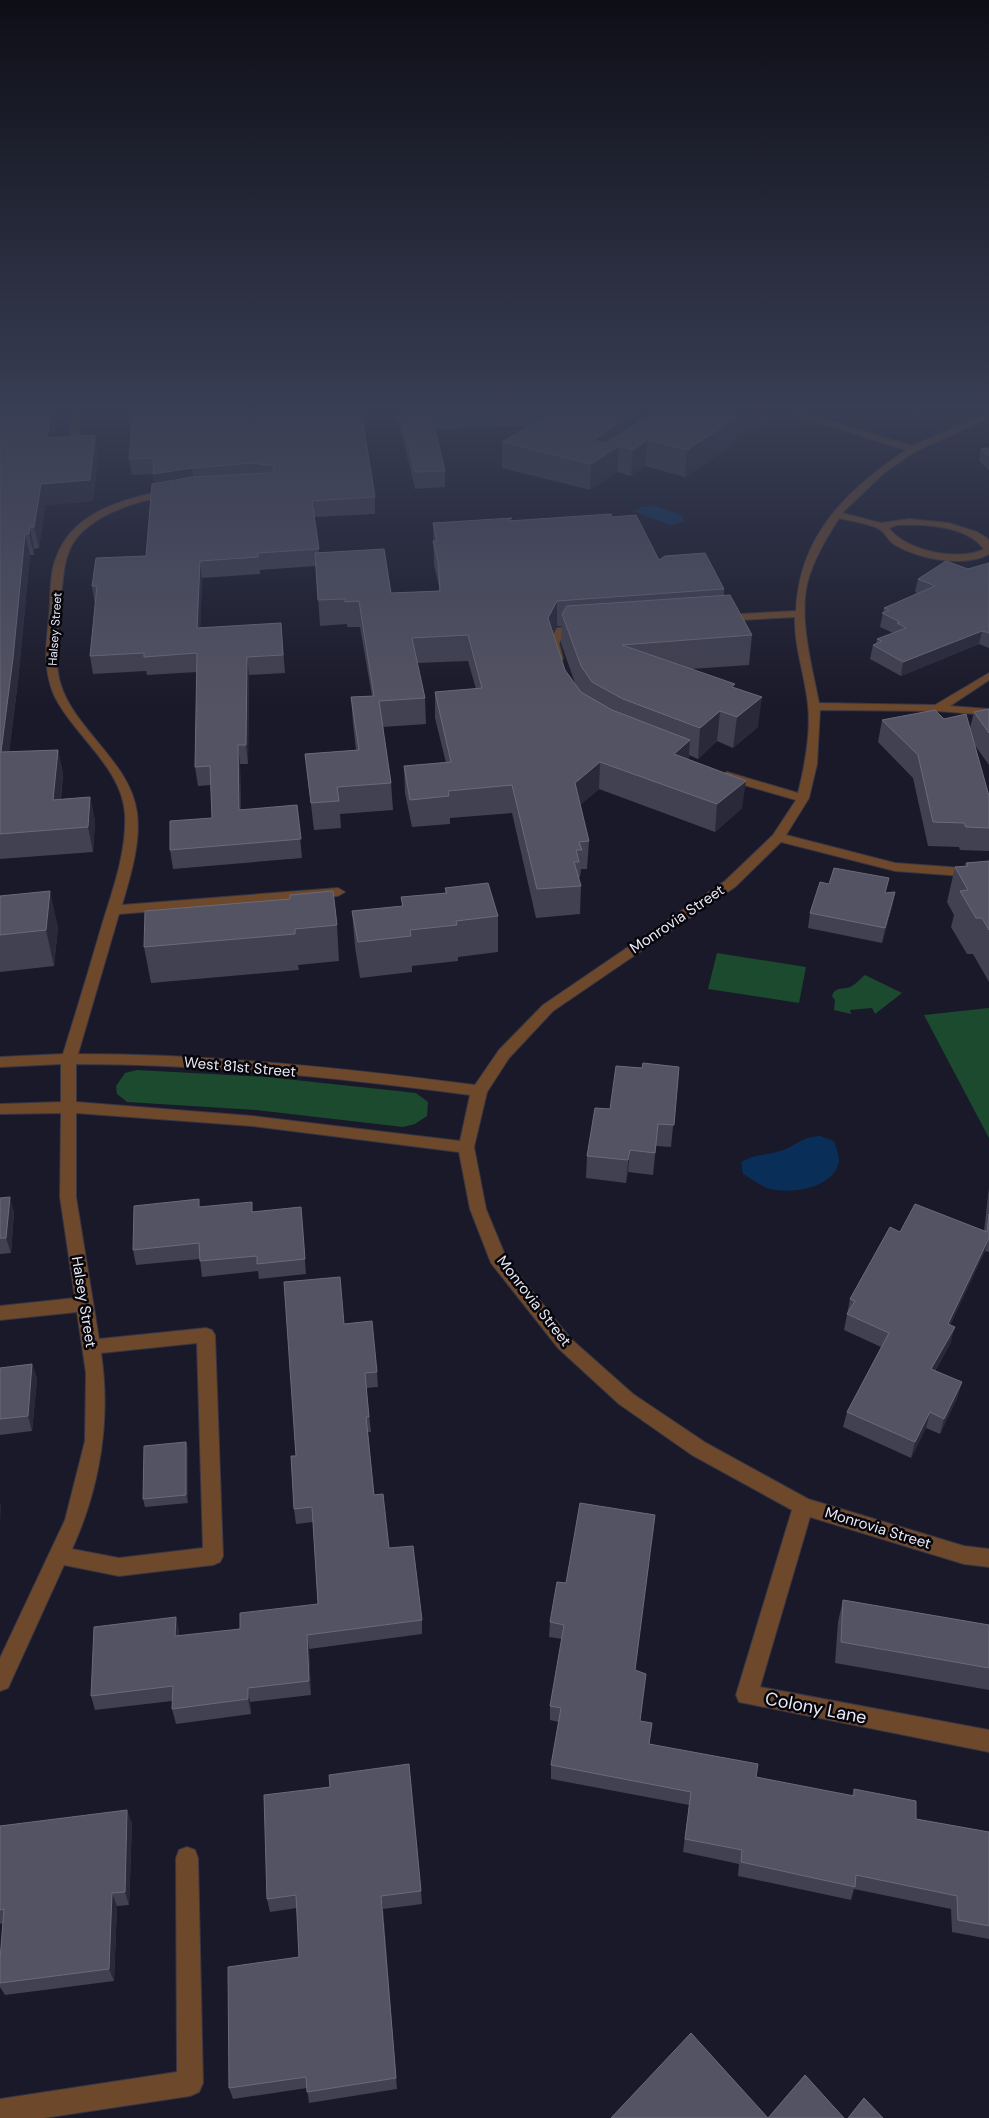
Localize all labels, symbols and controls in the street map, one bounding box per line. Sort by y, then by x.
street label: Halsey Street [44,591,66,666]
street label: Monrovia Street [626,880,728,958]
street label: West 81st Street [183,1052,297,1082]
street label: Monrovia Street [492,1251,576,1351]
street label: Halsey Street [67,1255,101,1349]
street label: Monrovia Street [822,1502,934,1554]
street label: Colony Lane [763,1686,869,1730]

